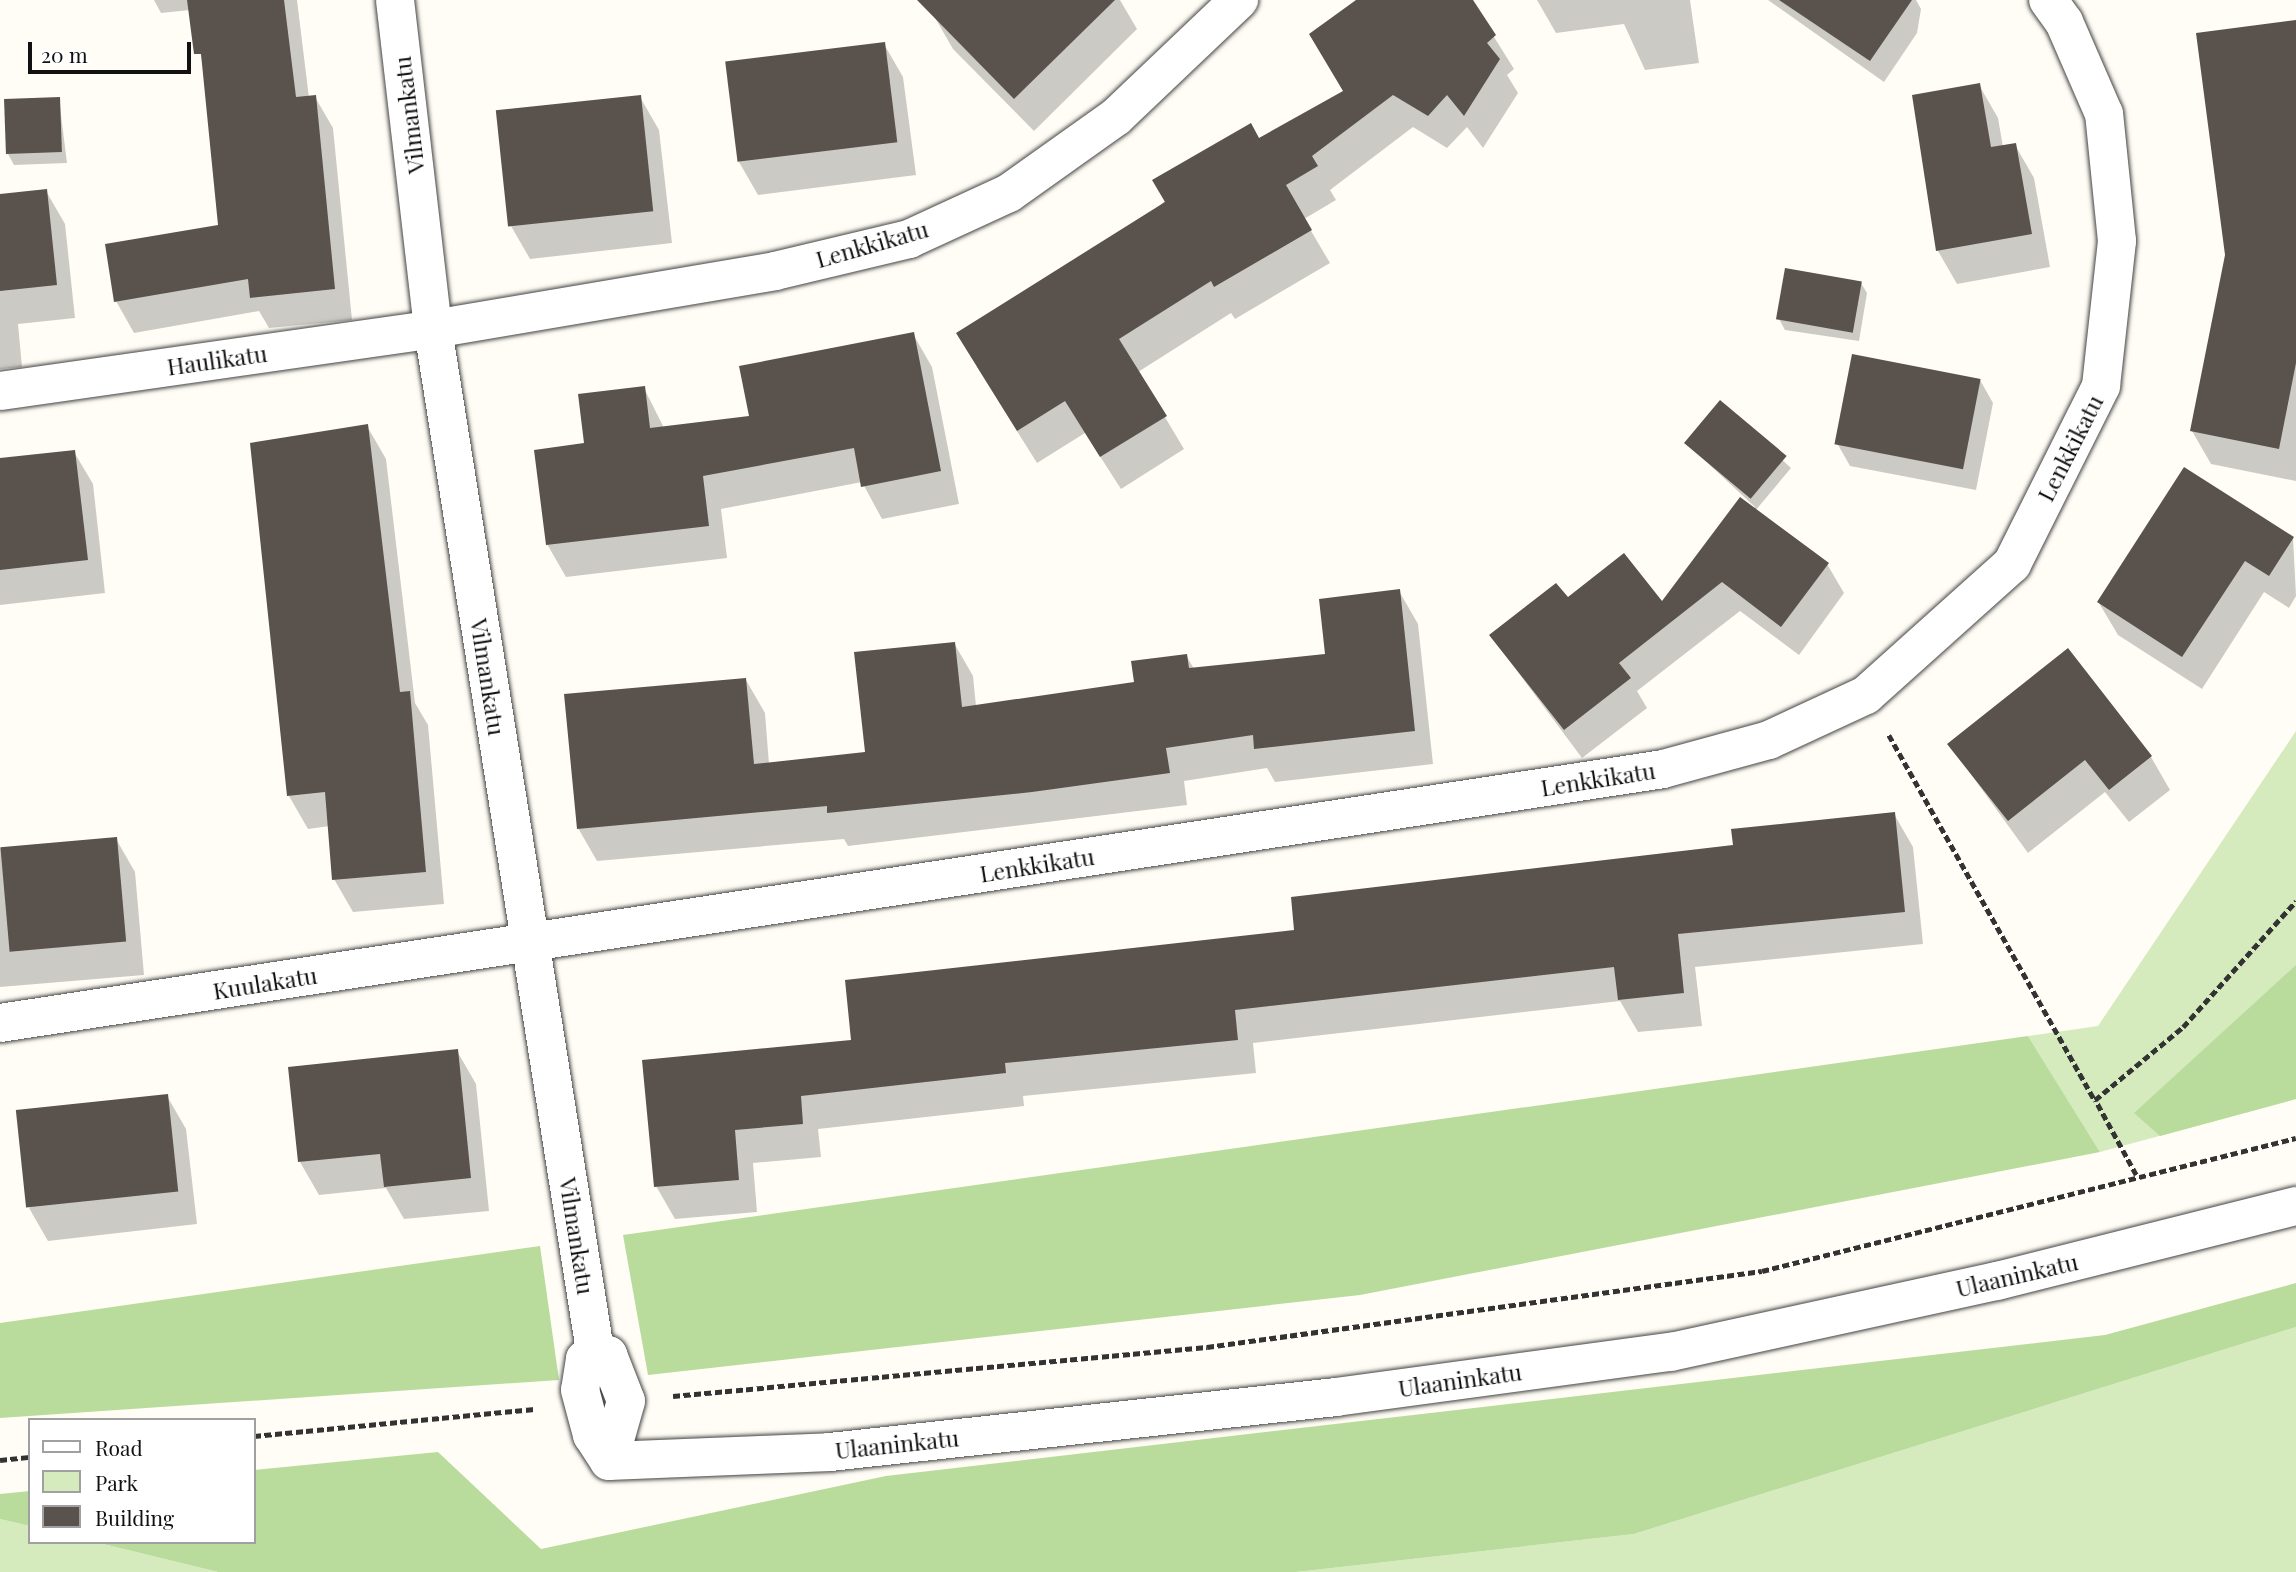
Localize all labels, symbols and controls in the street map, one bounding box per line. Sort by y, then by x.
scale bar [32,28,194,72]
text: 20 m [41,40,88,68]
street label: Vilmankatu [388,55,430,175]
street label: Lenkkikatu [813,215,931,273]
street label: Haulikatu [165,339,269,381]
street label: Lenkkikatu [2031,390,2109,506]
street label: Vilmankatu [465,616,511,738]
street label: Lenkkikatu [1539,756,1657,802]
street label: Lenkkikatu [978,842,1096,888]
street label: Kuulakatu [211,961,319,1005]
street label: Vilmankatu [554,1175,600,1297]
street label: Ulaaninkatu [1953,1248,2081,1302]
street label: Ulaaninkatu [1396,1358,1524,1402]
legend [28,1418,256,1544]
street label: Ulaaninkatu [834,1424,960,1464]
text: Road [95,1433,143,1461]
text: Park [95,1468,138,1496]
text: Building [95,1503,174,1531]

